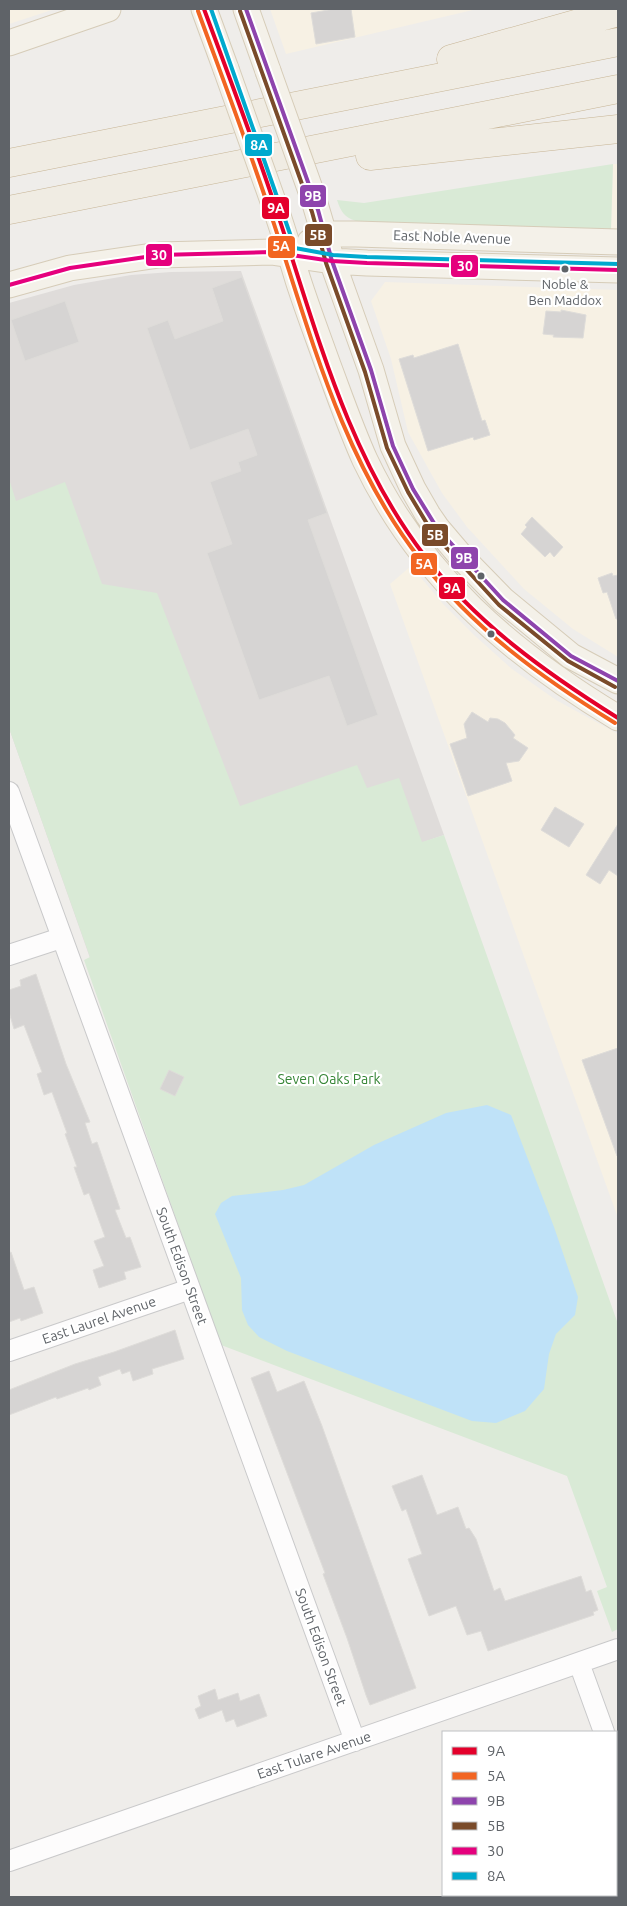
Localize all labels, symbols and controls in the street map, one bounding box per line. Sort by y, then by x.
line badge: 8A [244,133,273,157]
text: 8A [250,137,268,153]
line badge: 9B [299,184,327,208]
text: 9B [304,188,322,204]
line badge: 9A [261,196,290,220]
text: 9A [267,200,285,216]
line badge: 5B [304,223,333,247]
text: 5B [309,227,327,243]
street label: East Noble Avenue [393,227,511,247]
line badge: 5A [267,235,296,259]
text: 5A [272,238,290,254]
line badge: 30 [145,243,173,267]
text: 30 [151,247,167,263]
line badge: 30 [450,254,479,278]
text: 30 [457,258,473,274]
marker: Noble & Ben Maddox [560,264,570,274]
place label: Noble & Ben Maddox [528,277,602,307]
line badge: 5B [421,523,449,547]
text: 5B [426,527,444,543]
line badge: 9B [450,546,479,570]
text: 9B [455,550,473,566]
line badge: 5A [410,552,438,576]
text: 5A [415,556,433,572]
unlabelled marker [476,571,486,581]
line badge: 9A [438,576,466,600]
text: 9A [443,580,461,596]
unlabelled marker [486,629,496,639]
park label: Seven Oaks Park [277,1071,381,1087]
street label: South Edison Street [153,1205,211,1328]
street label: East Laurel Avenue [40,1293,158,1347]
street label: South Edison Street [292,1586,350,1709]
street label: East Tulare Avenue [255,1728,373,1782]
legend [442,1731,617,1896]
text: 9A [487,1742,505,1759]
text: 5A [487,1767,505,1784]
text: 9B [487,1792,505,1809]
text: 5B [487,1817,505,1834]
text: 30 [487,1842,504,1859]
text: 8A [487,1867,505,1884]

